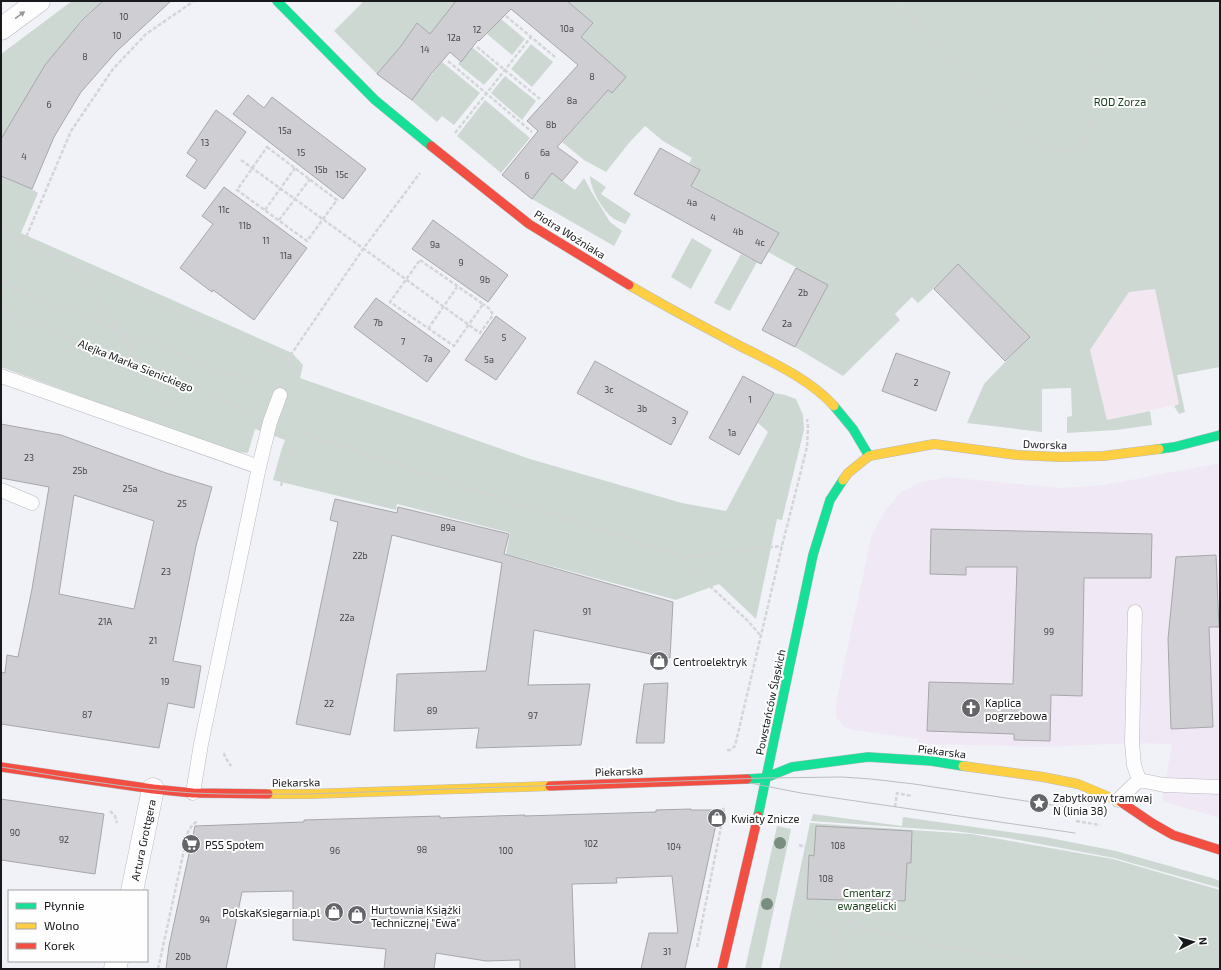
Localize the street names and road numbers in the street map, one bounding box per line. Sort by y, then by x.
street label: Piotra Woźniaka [532,207,608,261]
street label: Alejka Marka Sienickiego [76,336,195,395]
street label: Dworska [1023,437,1067,451]
street label: Powstańców Śląskich [752,648,788,756]
street label: Piekarska [917,742,967,760]
street label: Piekarska [595,764,643,778]
street label: Piekarska [272,775,320,789]
street label: Artura Grottgera [128,798,158,882]

